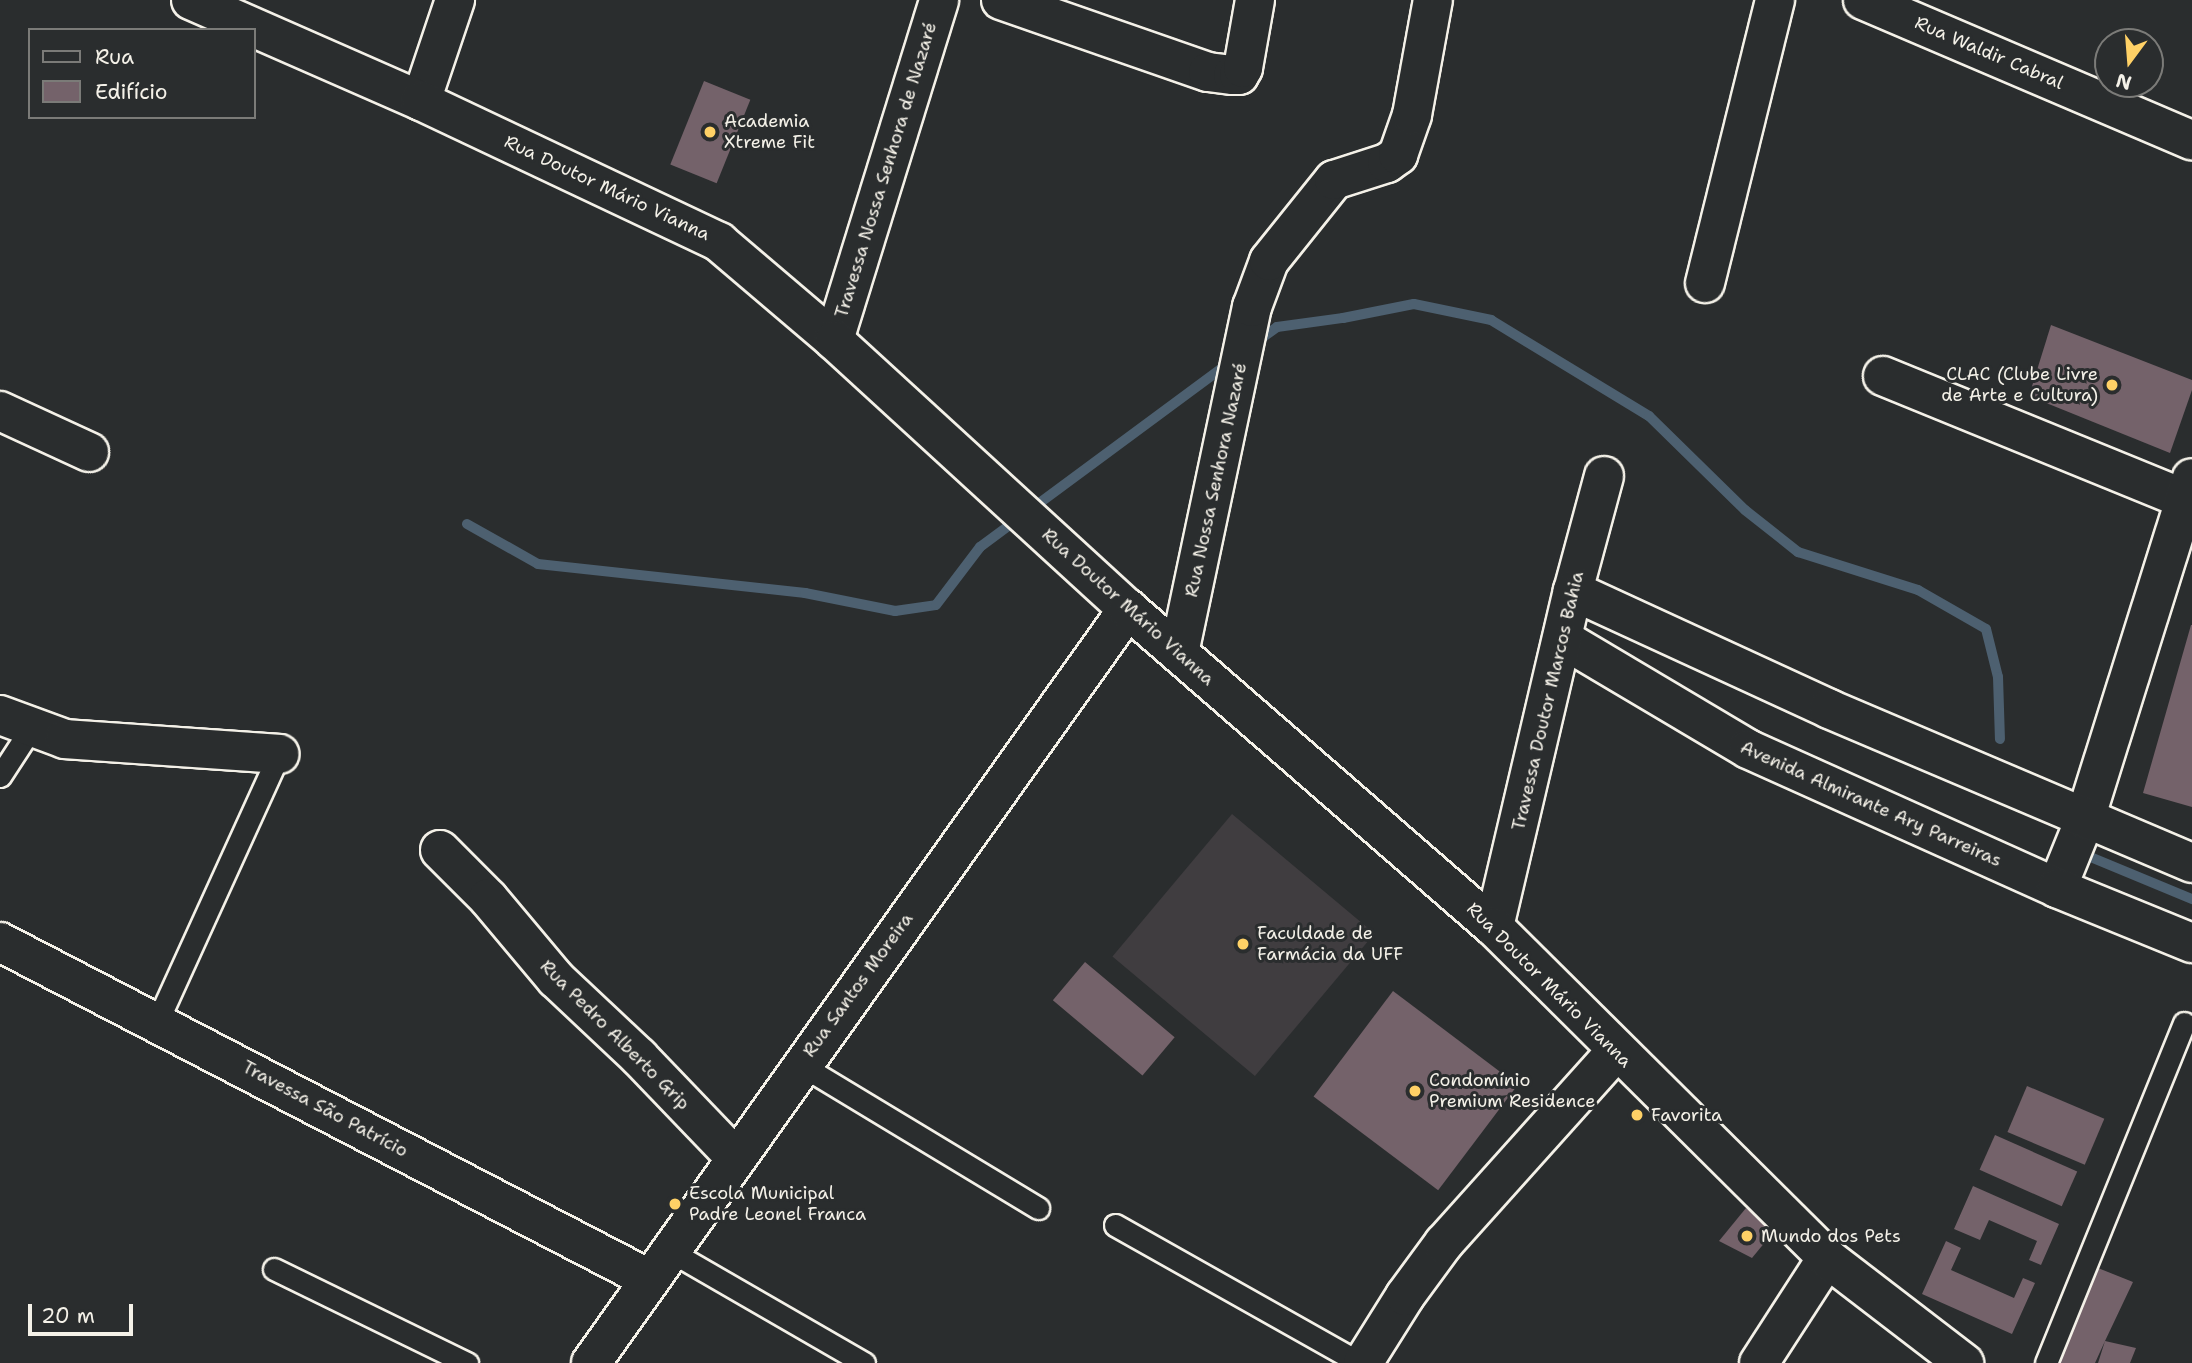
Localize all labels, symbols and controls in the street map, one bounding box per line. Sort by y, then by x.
street label: Rua Waldir Cabral [1911,12,2067,94]
street label: Travessa Nossa Senhora de Nazaré [831,20,941,320]
legend [28,28,256,119]
north arrow [2094,28,2164,98]
text: Rua [95,43,134,71]
text: N [2113,68,2134,96]
text: Edifício [95,78,167,106]
place label: Academia Xtreme Fit [724,111,815,154]
marker: Academia Xtreme Fit [702,124,718,140]
street label: Rua Doutor Mário Vianna [501,131,713,245]
street label: Rua Nossa Senhora Nazaré [1181,361,1251,599]
place label: CLAC (Clube Livre de Arte e Cultura) [1941,364,2098,406]
marker: CLAC (Clube Livre de Arte e Cultura) [2104,377,2120,393]
street label: Rua Doutor Mário Vianna [1037,524,1219,690]
street label: Travessa Doutor Marcos Bahia [1508,569,1588,833]
street label: Avenida Almirante Ary Parreiras [1737,736,2005,872]
street label: Rua Doutor Mário Vianna [1462,898,1636,1072]
street label: Rua Santos Moreira [798,909,918,1061]
place label: Faculdade de Farmácia da UFF [1257,923,1403,965]
marker: Faculdade de Farmácia da UFF [1235,936,1251,952]
street label: Rua Pedro Alberto Grip [536,956,694,1114]
street label: Travessa São Patrício [239,1056,411,1162]
place label: Condomínio Premium Residence [1429,1070,1595,1112]
marker: Condomínio Premium Residence [1407,1083,1423,1099]
place label: Favorita [1651,1104,1722,1126]
marker: Favorita [1629,1107,1645,1123]
place label: Escola Municipal Padre Leonel Franca [689,1183,866,1226]
marker: Escola Municipal Padre Leonel Franca [667,1196,683,1212]
place label: Mundo dos Pets [1761,1225,1901,1247]
marker: Mundo dos Pets [1739,1228,1755,1244]
scale bar [32,1290,136,1334]
text: 20 m [41,1302,95,1330]

